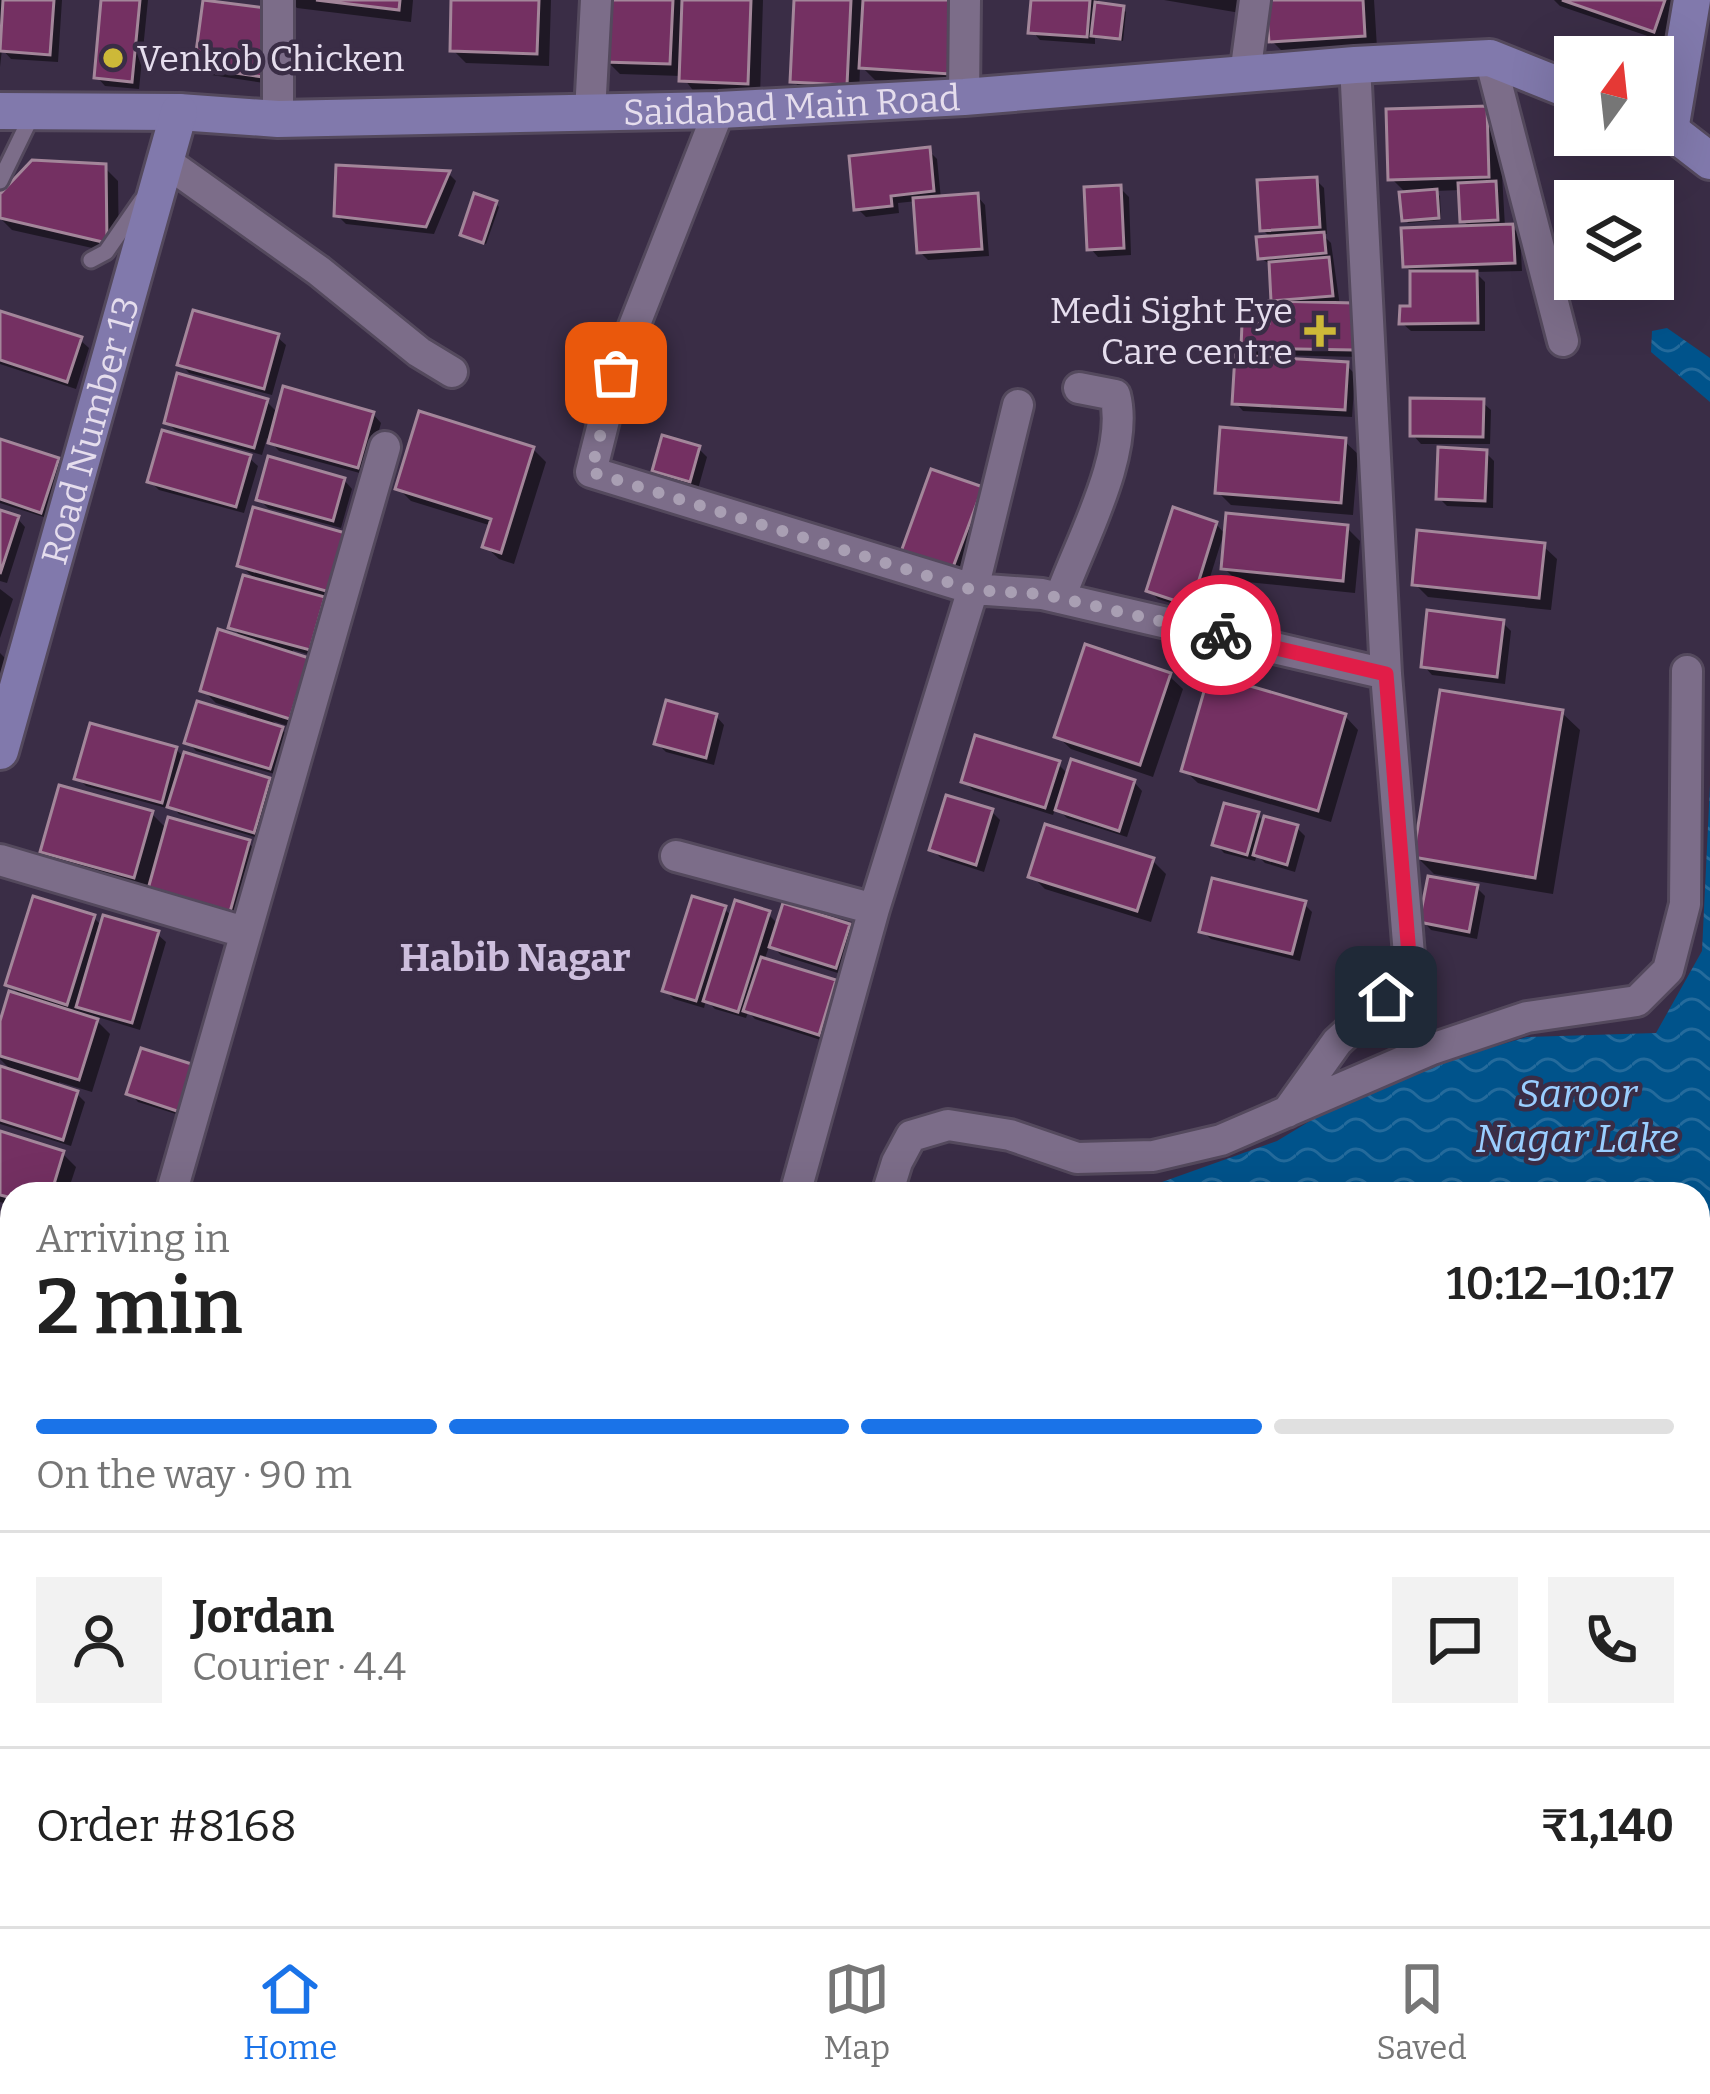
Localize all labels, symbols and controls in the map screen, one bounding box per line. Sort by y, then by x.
north arrow [1554,36,1674,156]
map controls [1554,36,1674,300]
place label: Venkob Chicken [137,37,405,81]
marker: Venkob Chicken [100,45,126,71]
street label: Saidabad Main Road [622,76,961,135]
button: layers [1554,180,1674,300]
place label: Medi Sight Eye Care centre [1050,289,1293,374]
street label: Road Number 13 [32,292,149,569]
marker: Medi Sight Eye Care centre [1304,315,1336,347]
pin [565,322,667,424]
icon: bag [583,340,649,406]
courier [1161,575,1281,695]
icon: bike [1188,602,1254,668]
district label: Habib Nagar [400,935,630,981]
pin [1335,946,1437,1048]
icon: home [1353,964,1419,1030]
water label: Saroor Nagar Lake [1475,1071,1679,1162]
text: Arriving in [36,1216,230,1262]
text: 10:12–10:17 [1447,1257,1674,1311]
text: 2 min [36,1260,243,1354]
text: On the way · 90 m [36,1452,352,1498]
button: person [36,1577,162,1703]
button: chat [1392,1577,1518,1703]
button: phone [1548,1577,1674,1703]
text: Jordan [192,1590,334,1644]
text: Courier · 4.4 [192,1644,406,1690]
text: Order #8168 [36,1799,297,1853]
text: ₹1,140 [1541,1799,1674,1853]
tab: Home [243,1956,337,2068]
tab: Map [823,1956,890,2068]
tab: Saved [1376,1956,1467,2068]

